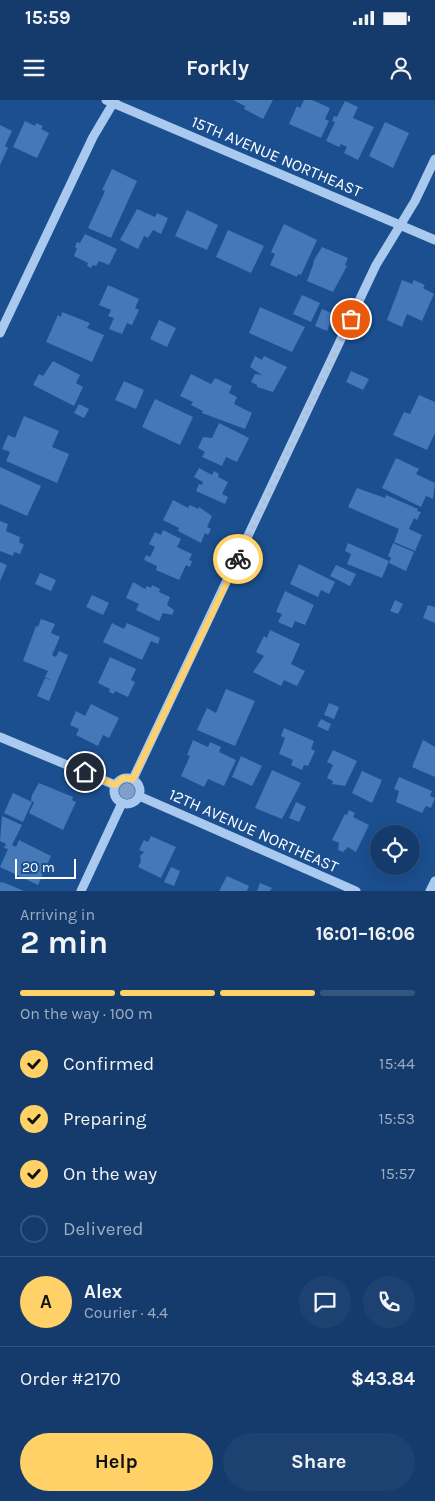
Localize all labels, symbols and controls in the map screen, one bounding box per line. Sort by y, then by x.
text: 15:59 [25,7,71,29]
icon: menu [20,54,48,82]
icon: person [387,54,415,82]
text: Forkly [186,55,249,81]
street label: 15TH AVENUE NORTHEAST [189,112,365,201]
pin [330,298,372,340]
icon: bag [337,305,365,333]
courier [213,534,263,584]
icon: bike [224,545,252,573]
pin [64,751,106,793]
icon: home [71,758,99,786]
street label: 12TH AVENUE NORTHEAST [166,784,342,876]
map controls [370,825,420,875]
button: locate [370,825,420,875]
scale bar [15,856,76,879]
text: 20 m [22,859,55,876]
text: Arriving in [20,905,95,924]
text: 16:01–16:06 [316,923,415,945]
text: 2 min [20,924,108,961]
text: On the way · 100 m [20,1004,153,1023]
icon: check [20,1050,48,1078]
text: Confirmed [63,1053,154,1075]
text: 15:44 [379,1054,415,1073]
icon: check [20,1105,48,1133]
text: Preparing [63,1108,146,1130]
text: 15:53 [379,1109,415,1128]
icon: check [20,1160,48,1188]
text: On the way [63,1163,157,1185]
text: 15:57 [380,1164,415,1183]
text: Delivered [63,1218,143,1240]
button: chat [299,1276,351,1328]
button: phone [363,1276,415,1328]
text: Alex [84,1281,122,1303]
text: A [40,1291,52,1313]
text: Courier · 4.4 [84,1303,168,1322]
text: Order #2170 [20,1368,121,1390]
text: $43.84 [351,1368,415,1390]
button: Help [20,1433,213,1491]
button: Share [223,1433,415,1491]

